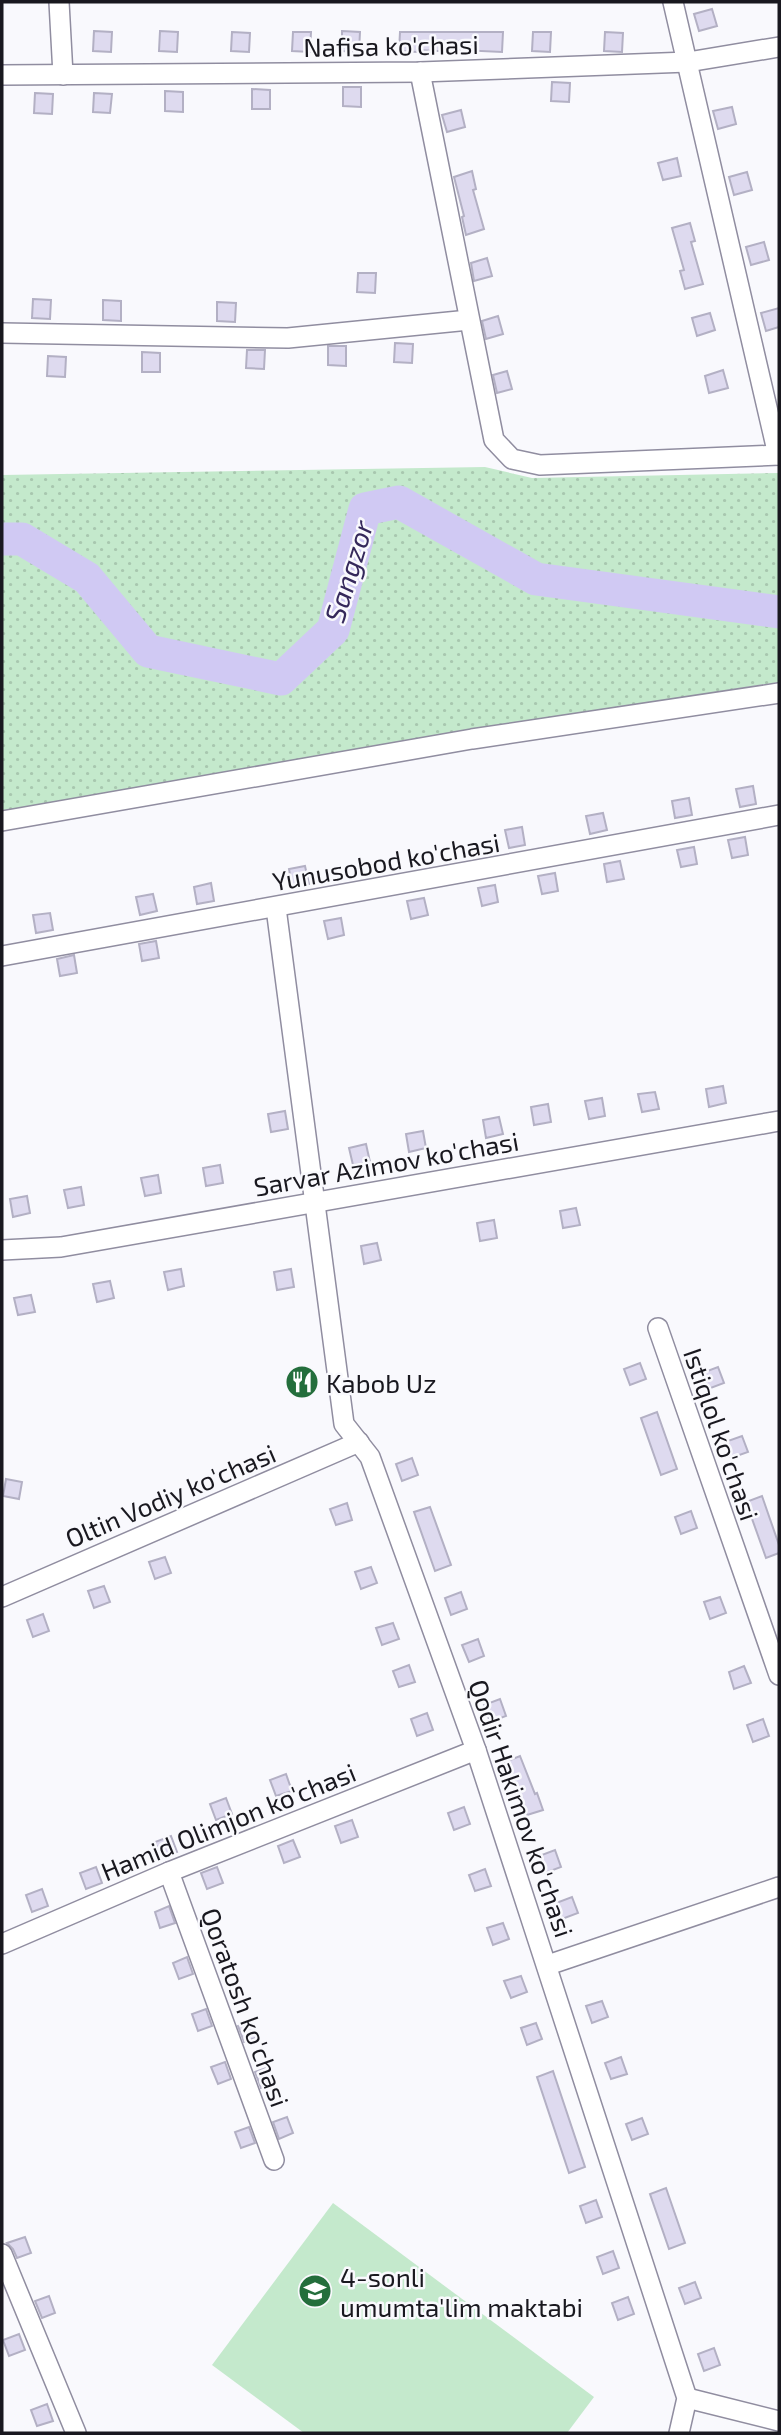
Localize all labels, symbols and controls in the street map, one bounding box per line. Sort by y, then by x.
street label: Nafisa ko'chasi [303,28,479,62]
water label: Sangzor [316,515,380,626]
street label: Yunusobod ko'chasi [270,826,502,896]
street label: Sarvar Azimov ko'chasi [251,1124,521,1202]
street label: Istiqlol ko'chasi [678,1344,766,1524]
restaurant icon: Kabob Uz [283,1363,321,1401]
place label: Kabob Uz [326,1367,436,1398]
street label: Oltin Vodiy ko'chasi [60,1437,280,1553]
street label: Qodir Hakimov ko'chasi [463,1675,581,1941]
street label: Hamid Olimjon ko'chasi [96,1756,360,1886]
street label: Qoratosh ko'chasi [196,1903,296,2111]
place label: 4-sonli umumta'lim maktabi [340,2261,583,2322]
school or university icon: 4-sonli umumta'lim maktabi [296,2272,334,2310]

